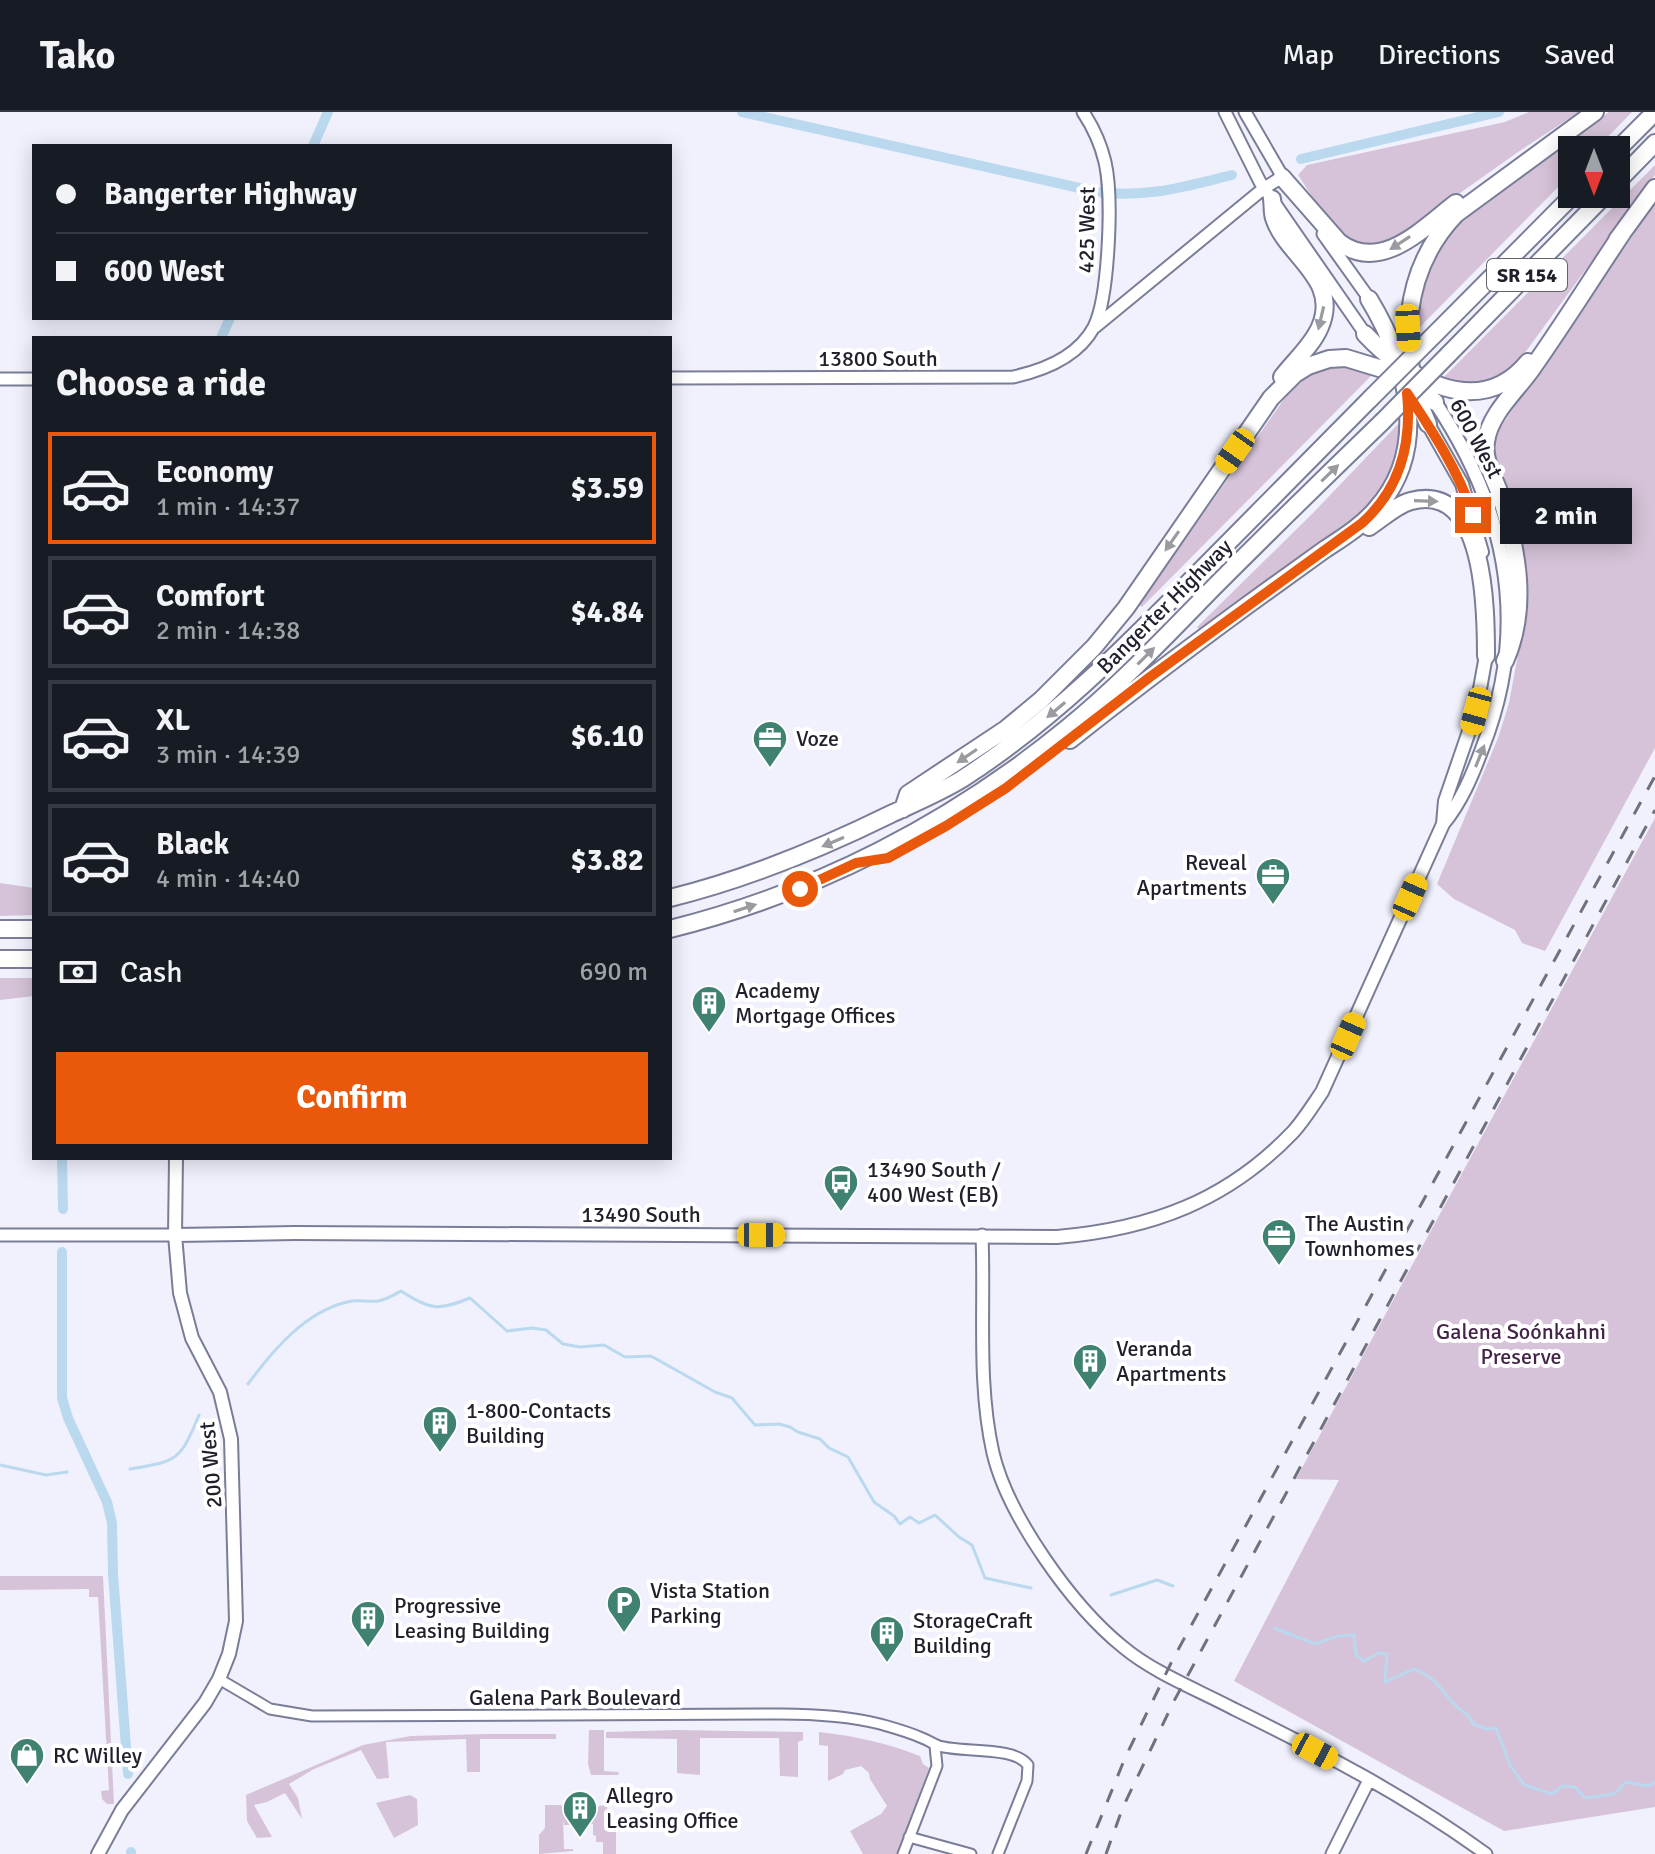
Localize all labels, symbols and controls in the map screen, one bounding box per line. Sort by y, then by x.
text: Tako [40,32,115,79]
text: Map [1282,38,1334,72]
text: Directions [1378,38,1500,72]
text: Saved [1544,38,1615,72]
north arrow [1558,136,1630,208]
map controls [1558,136,1630,208]
text: Bangerter Highway [104,176,357,213]
street label: 425 West [1072,186,1101,274]
one-way arrow [1390,236,1411,251]
text: 600 West [104,253,225,290]
road number: SR 154 [1487,259,1567,291]
car [1395,303,1421,353]
one-way arrow [1314,305,1327,330]
street label: 13800 South [818,345,938,372]
text: Choose a ride [56,361,266,406]
street label: 600 West [1444,394,1509,483]
car [1211,424,1259,478]
icon: car [60,452,132,524]
text: Economy [156,454,273,491]
one-way arrow [1320,464,1339,483]
text: $3.59 [571,470,644,507]
callout: 2 min [1501,487,1633,543]
text: 1 min · 14:37 [156,491,300,523]
one-way arrow [1414,495,1439,508]
route end [1455,497,1491,533]
text: 2 min [1535,500,1597,532]
one-way arrow [1165,531,1180,552]
street label: Bangerter Highway [1091,533,1238,680]
icon: car [60,576,132,648]
text: Comfort [156,578,265,615]
text: $4.84 [571,594,644,631]
text: 2 min · 14:38 [156,615,300,647]
one-way arrow [1136,647,1154,666]
car [1458,685,1494,737]
icon: car [60,700,132,772]
one-way arrow [1046,701,1066,718]
text: XL [156,702,190,739]
text: $6.10 [571,718,644,755]
office icon: Voze [751,719,789,769]
place label: Voze [796,725,839,752]
text: 3 min · 14:39 [156,739,300,771]
one-way arrow [1473,744,1486,768]
one-way arrow [957,749,978,764]
icon: car [60,824,132,896]
text: Black [156,826,229,863]
one-way arrow [821,835,845,849]
text: $3.82 [571,842,644,879]
place label: Reveal Apartments [1137,849,1247,901]
office icon: Reveal Apartments [1254,856,1292,906]
text: 4 min · 14:40 [156,863,300,895]
car [1389,870,1431,924]
route start [782,871,818,907]
one-way arrow [733,901,757,914]
icon: cash [56,950,100,994]
text: Cash [120,954,183,991]
text: 690 m [579,956,648,988]
place label: Academy Mortgage Offices [735,977,895,1029]
building icon: Academy Mortgage Offices [690,984,728,1034]
car [1327,1009,1369,1063]
button: Confirm [56,1052,648,1144]
place label: 13490 South / 400 West (EB) [867,1156,1001,1208]
bus stop icon: 13490 South / 400 West (EB) [822,1163,860,1213]
street label: 13490 South [581,1201,701,1228]
place label: The Austin Townhomes [1305,1210,1415,1262]
office icon: The Austin Townhomes [1260,1217,1298,1267]
car [737,1223,785,1247]
park label: Galena Soónkahni Preserve [1436,1318,1606,1370]
place label: Veranda Apartments [1116,1335,1226,1387]
building icon: Veranda Apartments [1071,1342,1109,1392]
place label: 1-800-Contacts Building [466,1397,611,1449]
building icon: 1-800-Contacts Building [421,1404,459,1454]
street label: 200 West [193,1420,228,1509]
place label: Vista Station Parking [650,1577,770,1629]
parking icon: Vista Station Parking [605,1584,643,1634]
place label: Progressive Leasing Building [394,1592,550,1644]
building icon: Progressive Leasing Building [349,1599,387,1649]
place label: StorageCraft Building [913,1607,1033,1659]
building icon: StorageCraft Building [868,1614,906,1664]
street label: Galena Park Boulevard [469,1684,681,1711]
car [1288,1729,1342,1773]
shop icon: RC Willey [8,1736,46,1786]
place label: RC Willey [53,1742,143,1769]
place label: Allegro Leasing Office [606,1782,739,1834]
building icon: Allegro Leasing Office [561,1789,599,1839]

